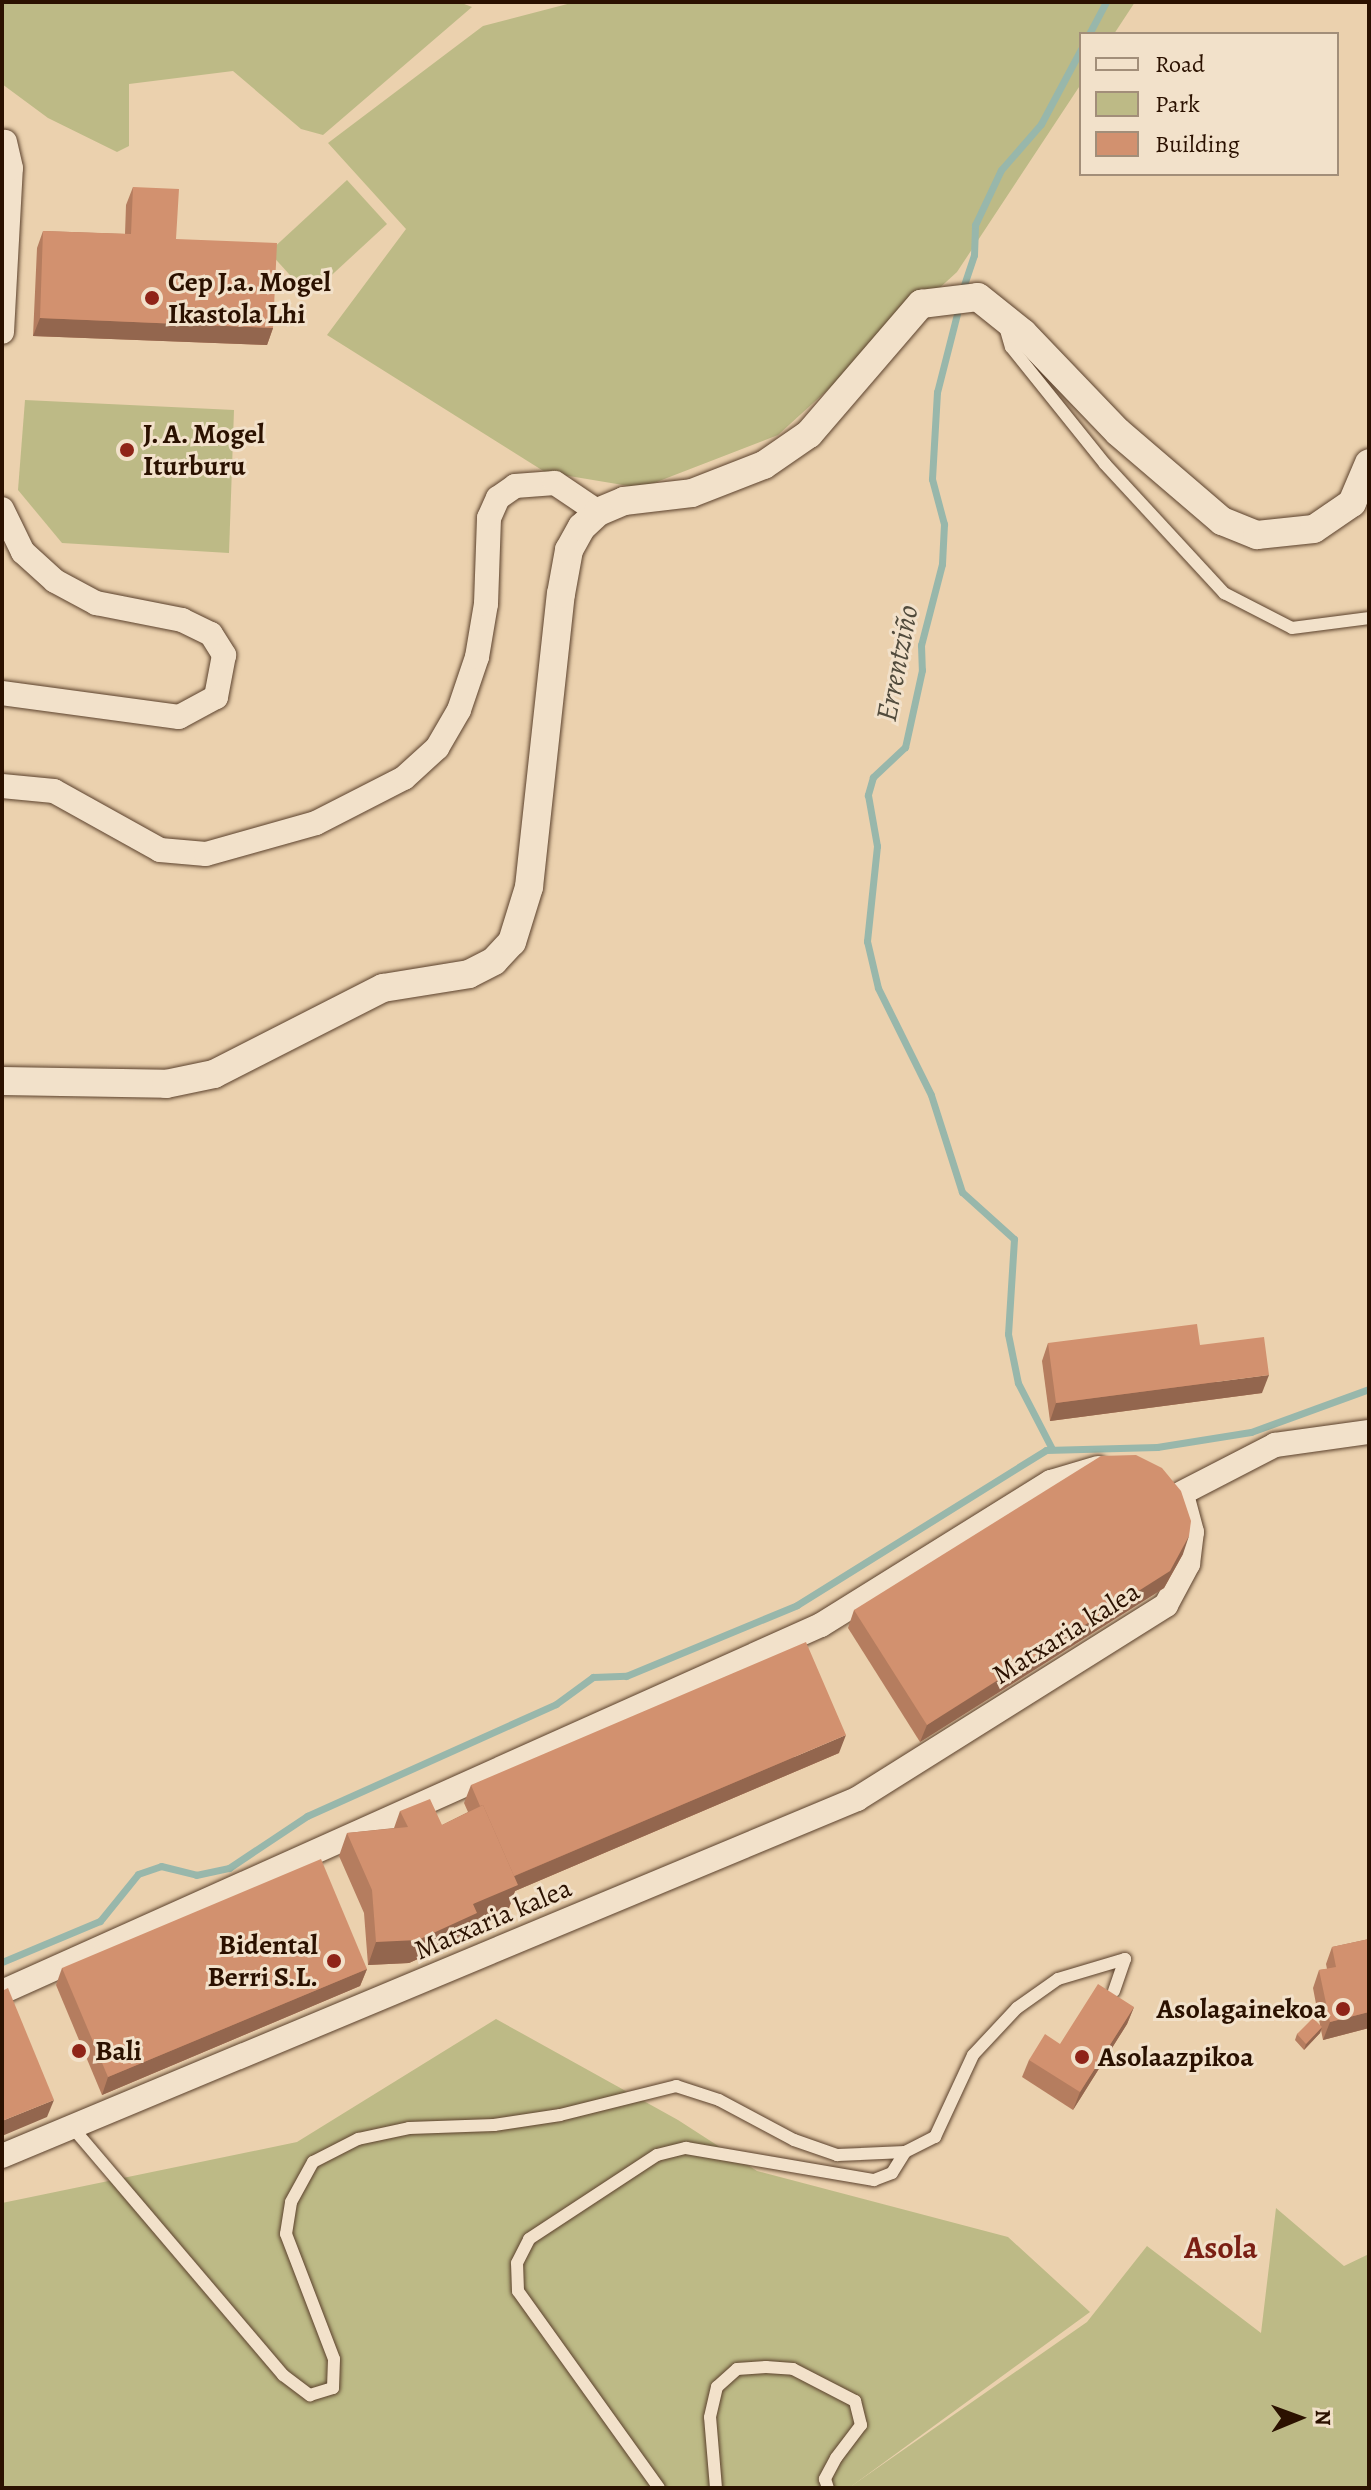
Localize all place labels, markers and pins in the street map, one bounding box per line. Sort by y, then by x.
place label: Cep J.a. Mogel Ikastola Lhi [168,265,331,331]
marker: Cep J.a. Mogel Ikastola Lhi [143,289,161,307]
place label: J. A. Mogel Iturburu [143,417,266,483]
marker: J. A. Mogel Iturburu [118,441,136,459]
place label: Bidental Berri S.L. [207,1928,318,1994]
marker: Bidental Berri S.L. [325,1952,343,1970]
place label: Asolagainekoa [1157,1992,1327,2026]
marker: Asolagainekoa [1334,2000,1352,2018]
place label: Bali [95,2034,142,2068]
place label: Asolaazpikoa [1098,2040,1254,2074]
marker: Bali [70,2042,88,2060]
marker: Asolaazpikoa [1073,2048,1091,2066]

